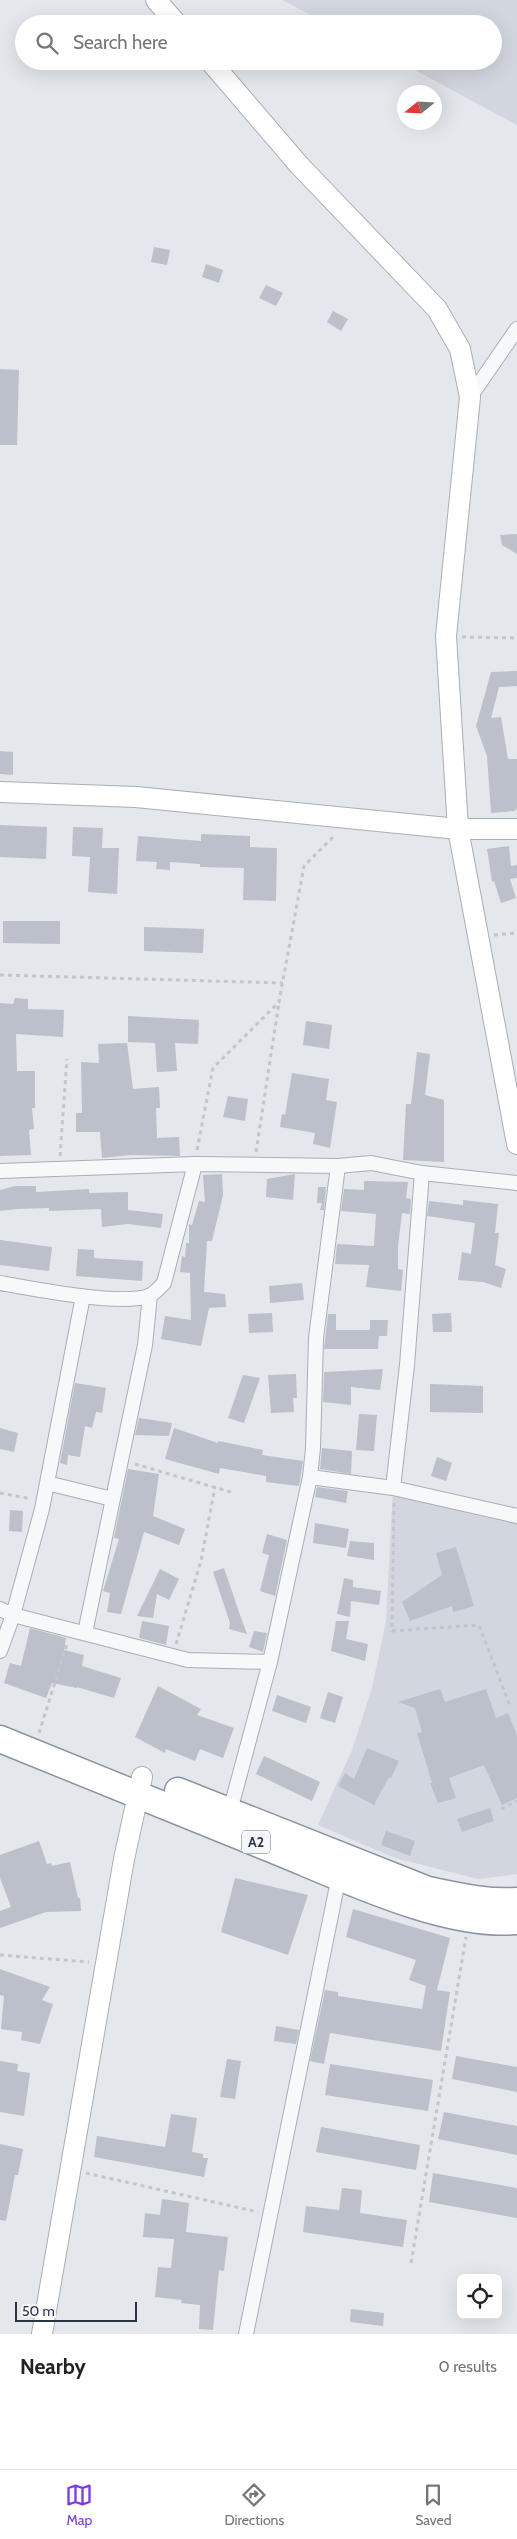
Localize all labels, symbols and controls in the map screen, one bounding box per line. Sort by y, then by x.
search box [15,15,502,70]
icon: search [33,29,61,57]
text: Search here [73,31,167,54]
north arrow [397,85,442,130]
road number: A2 [242,1830,270,1854]
map controls [457,2274,502,2319]
button: locate [457,2274,502,2319]
scale bar [15,2299,138,2322]
text: 50 m [22,2302,55,2320]
text: Nearby [20,2354,86,2379]
text: 0 results [438,2357,497,2376]
tab: Map [65,2481,93,2529]
tab: Directions [224,2481,284,2529]
tab: Saved [415,2481,452,2529]

